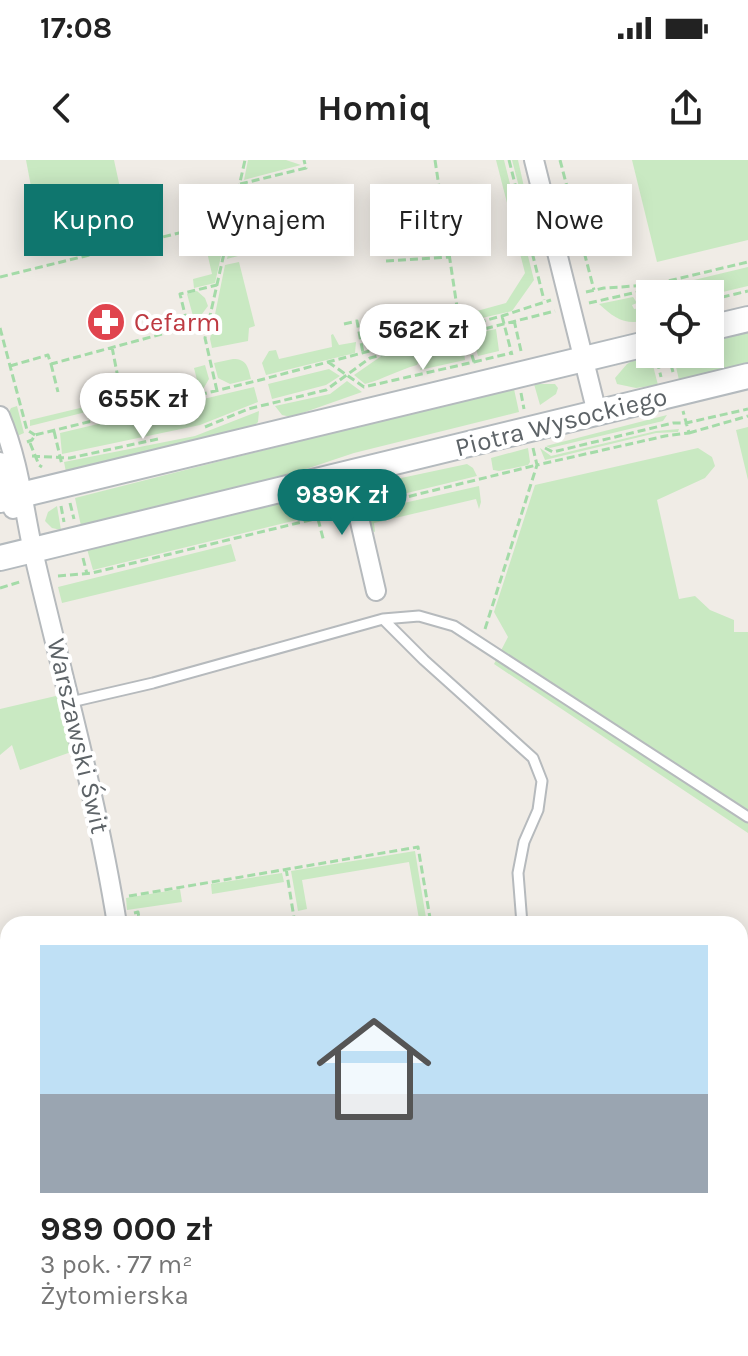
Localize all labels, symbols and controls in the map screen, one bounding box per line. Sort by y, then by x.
text: 17:08 [40,10,112,46]
icon: back [40,86,84,130]
icon: share [664,86,708,130]
text: Homiq [317,87,431,129]
chip: Kupno [24,184,163,256]
chip: Wynajem [179,184,354,256]
chip: Filtry [370,184,491,256]
chip: Nowe [507,184,632,256]
map controls [636,280,724,368]
button: locate [636,280,724,368]
pharmacy icon: Cefarm [85,301,127,343]
pin: 562K zł [349,304,497,372]
place label: Cefarm [134,307,220,338]
text: 562K zł [377,314,469,345]
pin: 655K zł [69,373,217,441]
street label: Piotra Wysockiego [452,381,670,463]
text: 655K zł [98,383,188,414]
pin: 989K zł [268,469,416,537]
text: 989K zł [296,479,388,510]
street label: Warszawski Świt [40,635,117,837]
icon: home [302,997,446,1141]
text: 989 000 zł [40,1209,212,1249]
text: 3 pok. · 77 m² [40,1249,193,1280]
text: Żytomierska [40,1280,189,1311]

